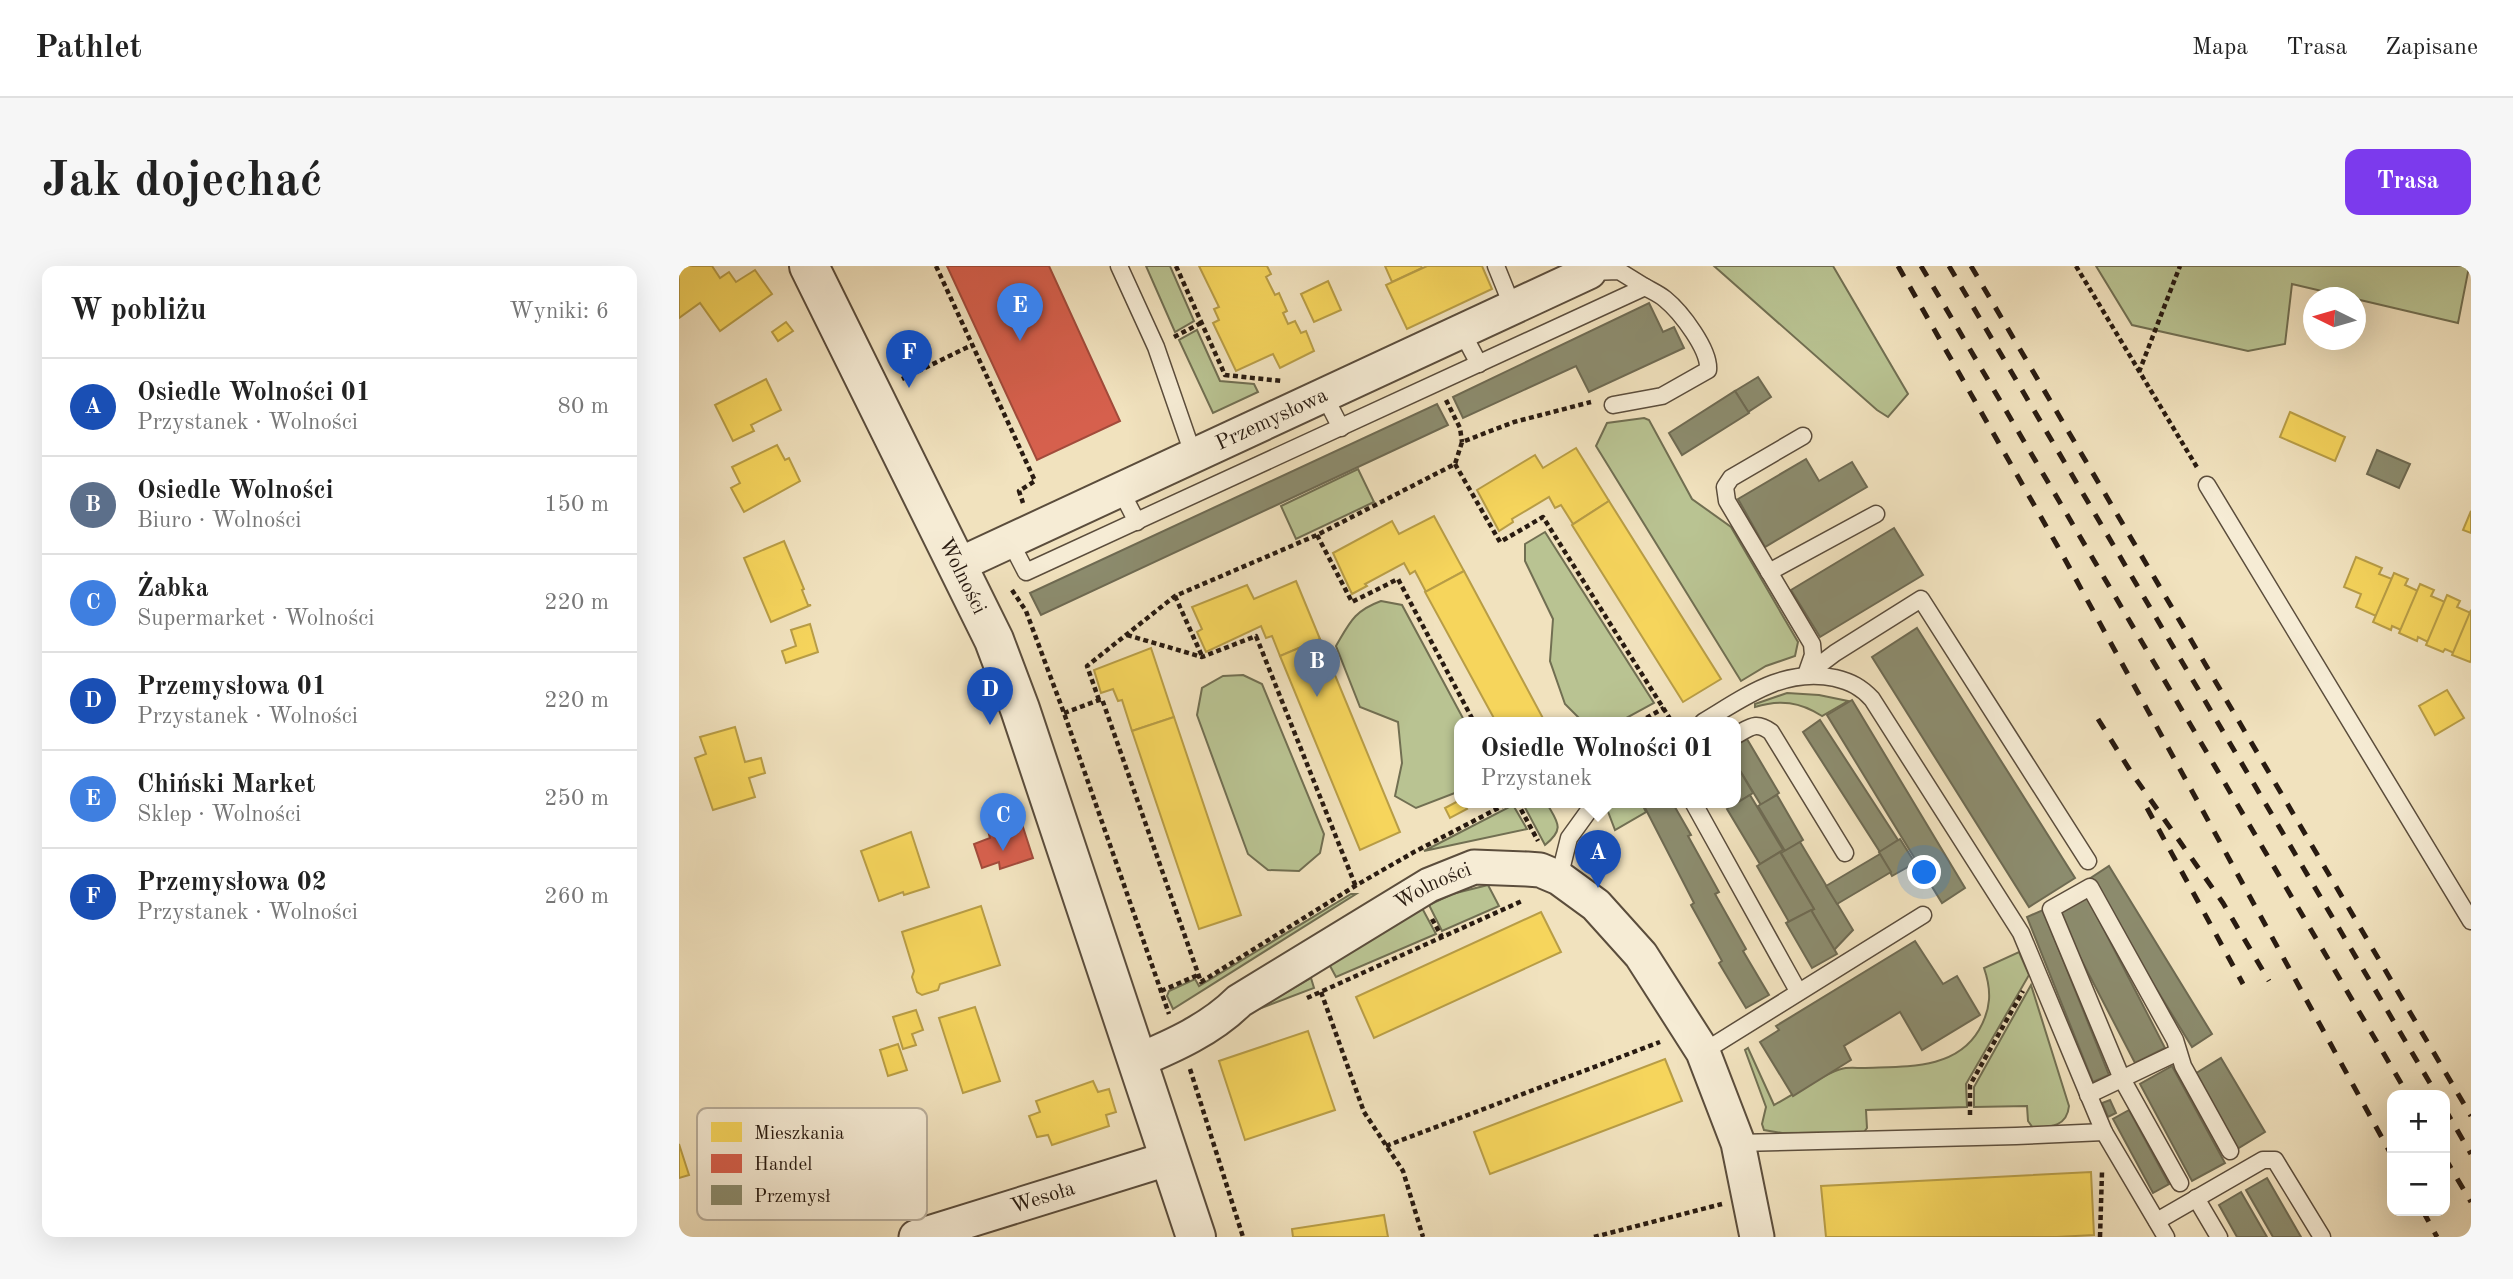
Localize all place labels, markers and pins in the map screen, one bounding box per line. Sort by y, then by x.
pin: E [997,283,1043,341]
pin: F [886,330,932,388]
pin: B [1294,639,1340,697]
pin: D [967,667,1013,725]
pin: C [980,793,1026,851]
pin: A [1575,830,1621,888]

